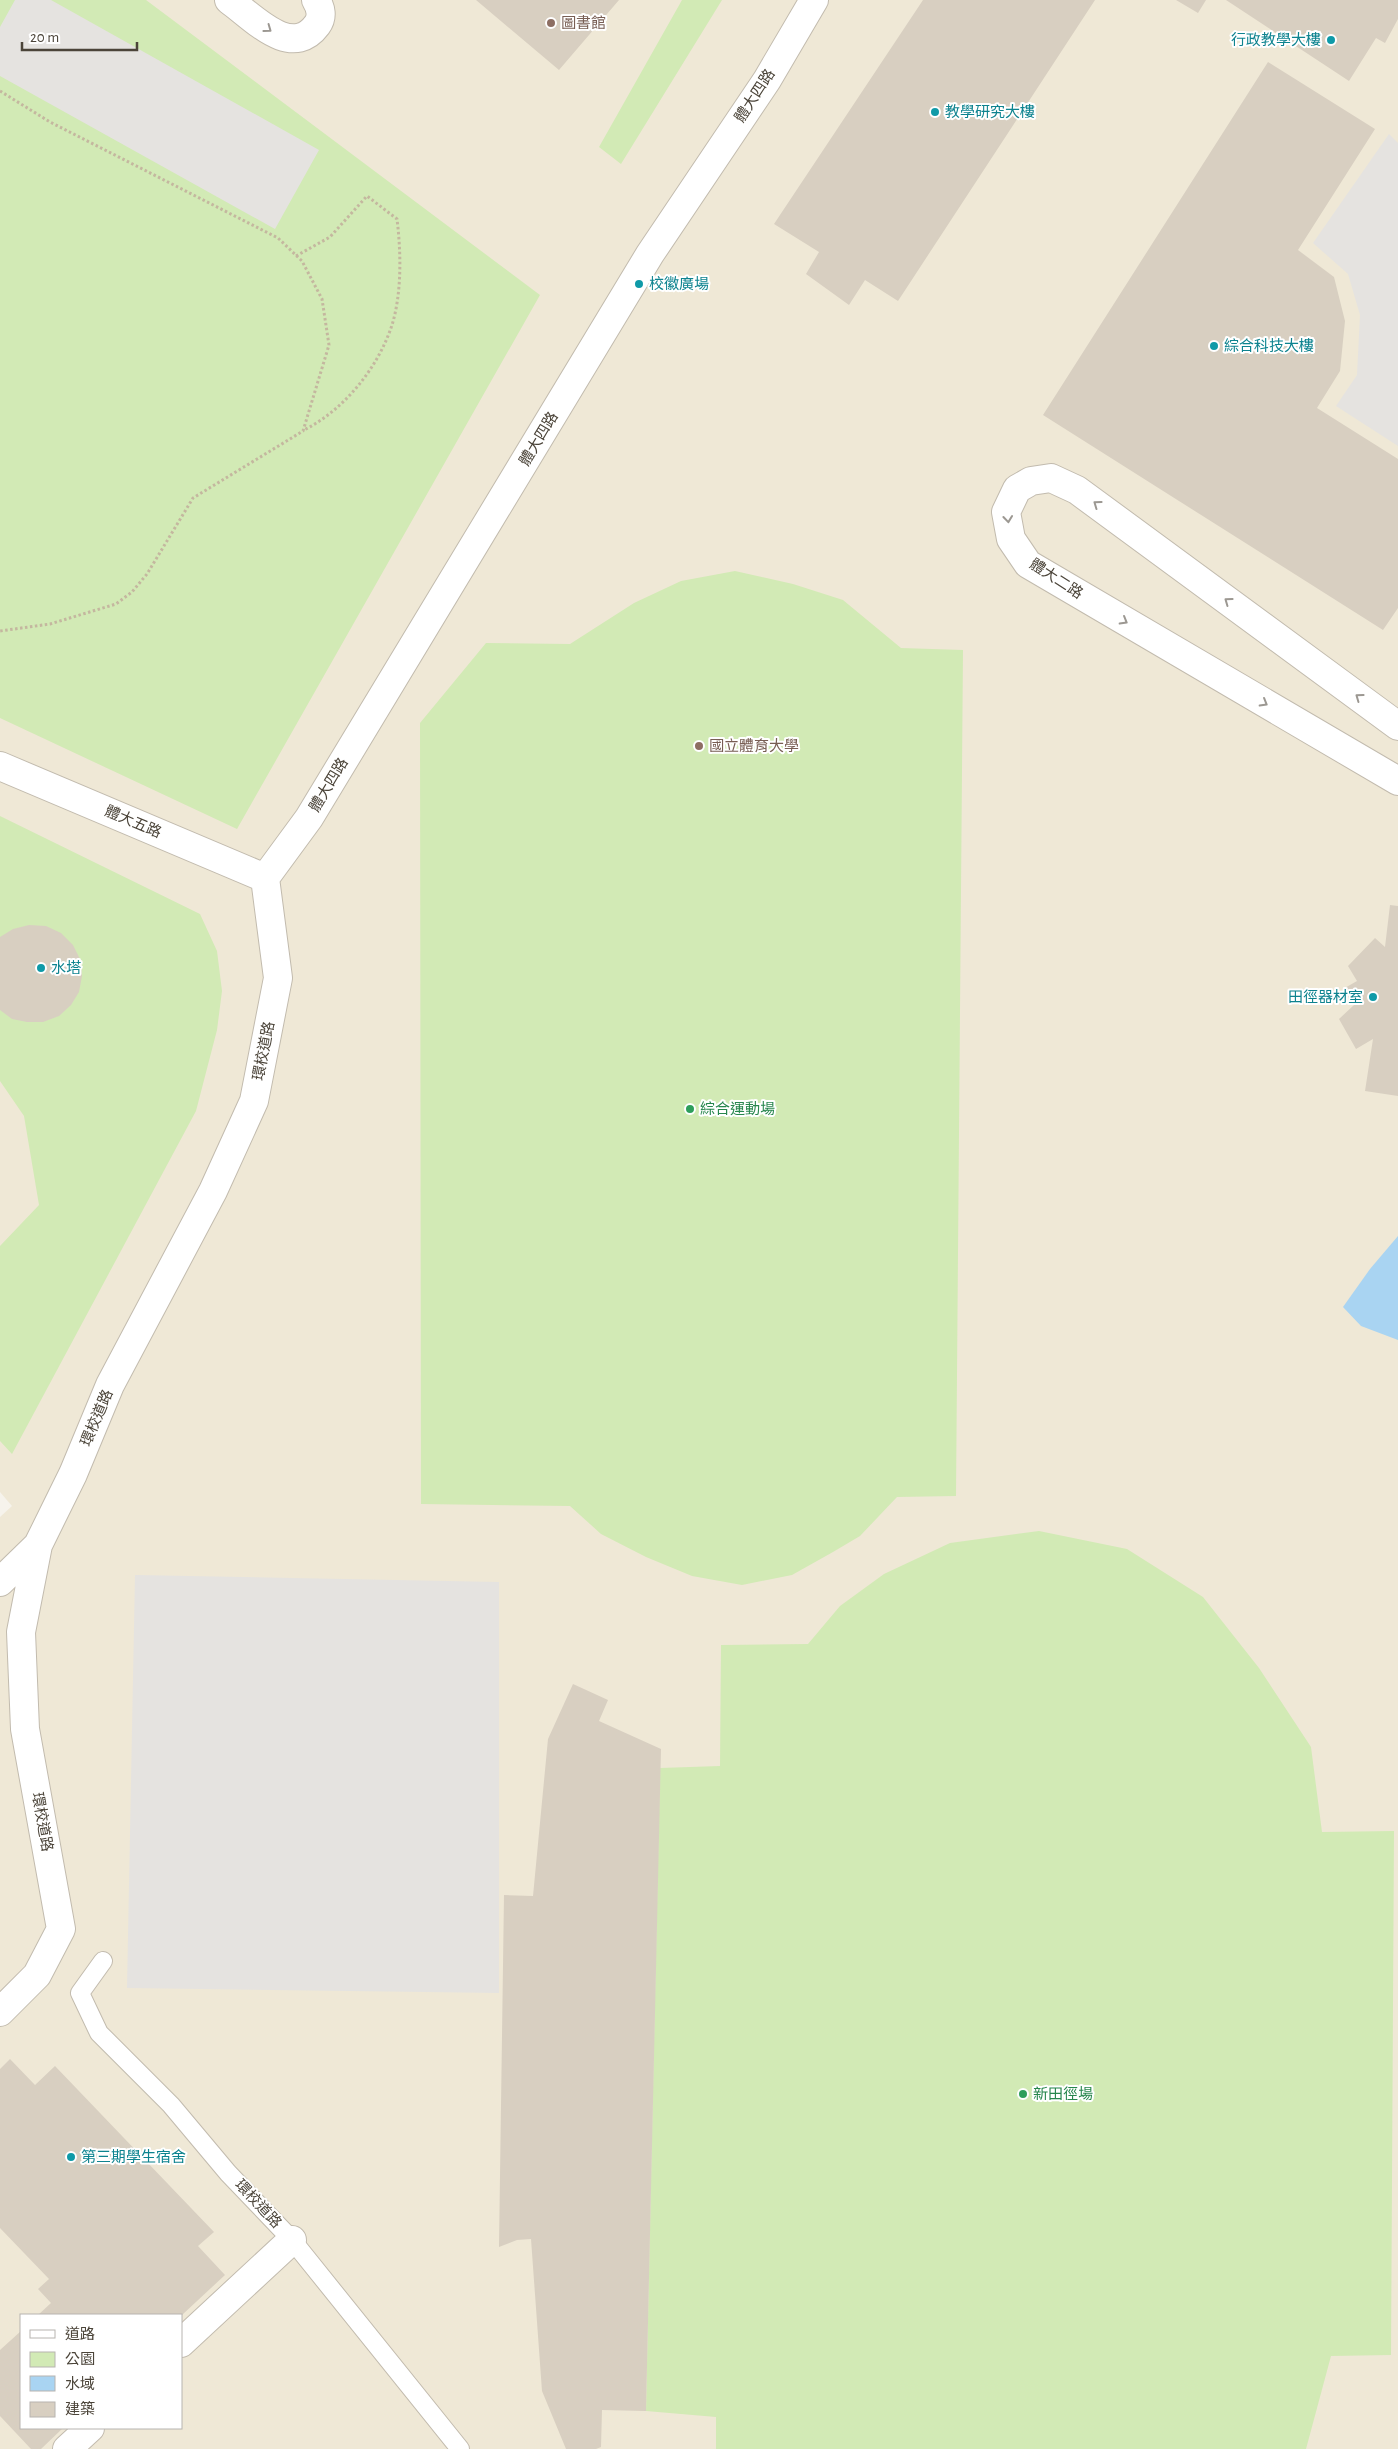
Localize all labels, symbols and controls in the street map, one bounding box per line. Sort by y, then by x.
place label: 圖書館 [561,15,606,31]
marker: 圖書館 [545,17,557,29]
scale bar [22,20,138,52]
one-way arrow [263,23,272,32]
text: 20 m [30,30,59,45]
place label: 行政教學大樓 [1231,32,1321,48]
marker: 行政教學大樓 [1325,34,1337,46]
street label: 體大四路 [732,66,778,125]
place label: 教學研究大樓 [945,104,1035,120]
marker: 教學研究大樓 [929,106,941,118]
place label: 校徽廣場 [649,275,709,292]
marker: 校徽廣場 [633,278,645,290]
place label: 綜合科技大樓 [1224,338,1314,354]
marker: 綜合科技大樓 [1208,340,1220,352]
street label: 體大四路 [516,409,561,469]
one-way arrow [1094,502,1103,510]
one-way arrow [1002,516,1013,524]
street label: 體大二路 [1027,556,1086,602]
one-way arrow [1224,598,1234,607]
one-way arrow [1119,614,1128,624]
one-way arrow [1355,694,1365,703]
one-way arrow [1259,697,1268,707]
place label: 國立體育大學 [709,738,799,754]
marker: 國立體育大學 [693,740,705,752]
street label: 體大四路 [306,755,351,815]
street label: 體大五路 [102,802,164,841]
place label: 水塔 [51,960,81,976]
marker: 水塔 [35,962,47,974]
place label: 田徑器材室 [1288,988,1363,1005]
marker: 田徑器材室 [1367,991,1379,1003]
street label: 環校道路 [249,1020,277,1082]
place label: 綜合運動場 [700,1101,775,1117]
marker: 綜合運動場 [684,1103,696,1115]
street label: 環校道路 [77,1387,116,1449]
street label: 環校道路 [29,1791,57,1853]
place label: 新田徑場 [1033,2086,1093,2102]
marker: 新田徑場 [1017,2088,1029,2100]
place label: 第三期學生宿舍 [81,2149,186,2165]
marker: 第三期學生宿舍 [65,2151,77,2163]
street label: 環校道路 [232,2176,285,2231]
legend [20,2314,182,2429]
text: 道路 [65,2326,95,2342]
text: 公園 [65,2352,95,2367]
text: 水域 [65,2376,95,2392]
text: 建築 [65,2401,95,2417]

